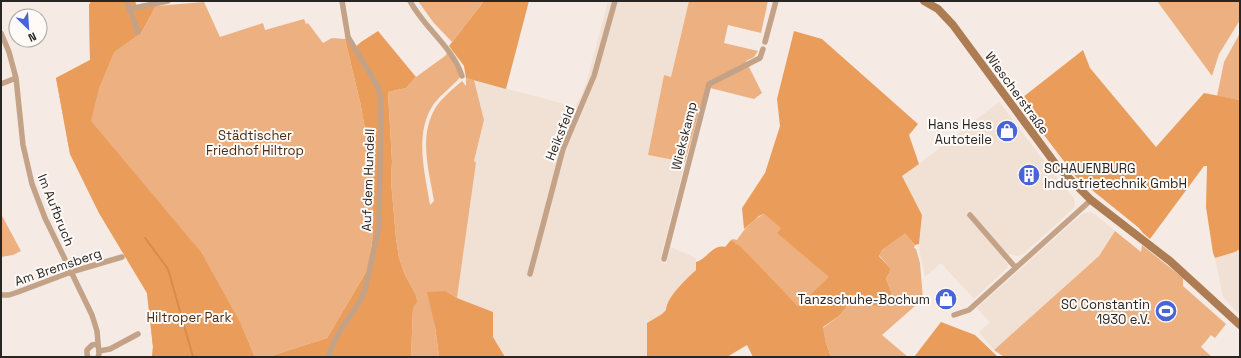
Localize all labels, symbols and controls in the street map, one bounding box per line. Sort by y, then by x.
north arrow [8,8,48,48]
text: N [26,29,39,45]
street label: Wiescherstraße [981,48,1053,138]
street label: Wiekskamp [667,100,701,172]
street label: Heiksfeld [541,103,579,163]
place label: Hans Hess Autoteile [928,116,992,148]
shop icon: Hans Hess Autoteile [994,118,1020,144]
park label: Städtischer Friedhof Hiltrop [206,127,304,159]
street label: Auf dem Hundell [358,128,378,232]
place label: SCHAUENBURG Industrietechnik GmbH [1044,160,1187,192]
building icon: SCHAUENBURG Industrietechnik GmbH [1016,162,1042,188]
street label: Im Aufbruch [34,171,78,249]
street label: Am Bremsberg [12,244,104,290]
shop icon: Tanzschuhe-Bochum [933,286,959,312]
place label: Tanzschuhe-Bochum [798,291,930,308]
place label: SC Constantin 1930 e.V. [1061,296,1150,328]
sports icon: SC Constantin 1930 e.V. [1153,298,1179,324]
park label: Hiltroper Park [147,309,231,326]

